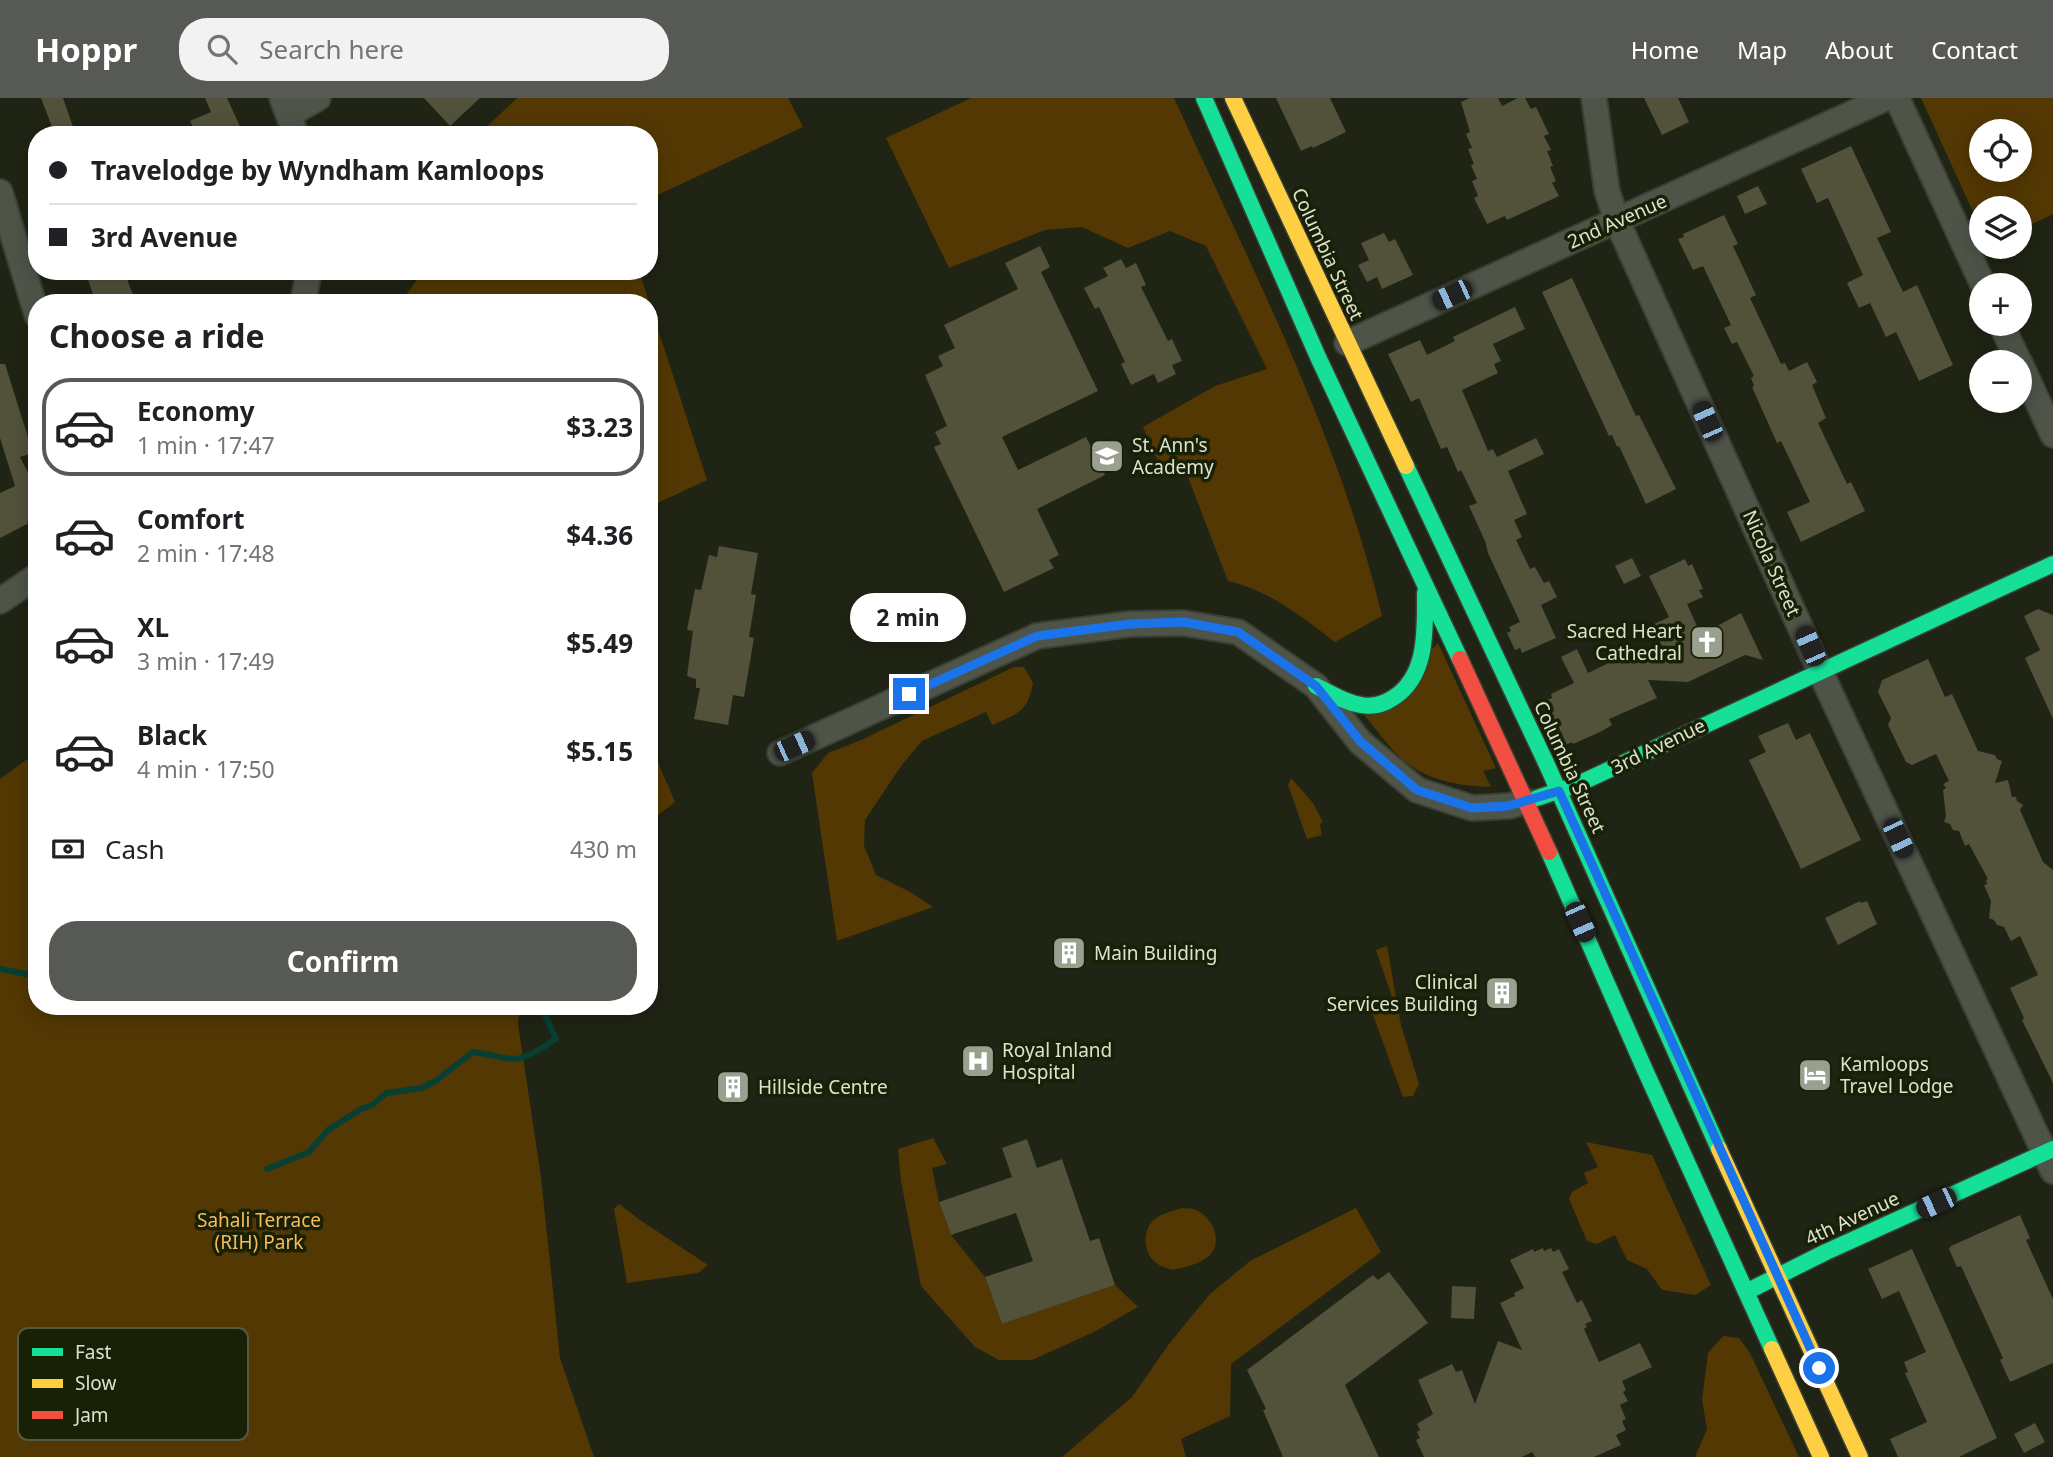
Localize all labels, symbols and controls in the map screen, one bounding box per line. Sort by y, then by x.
search box [179,18,669,81]
text: Hoppr [35,27,137,72]
icon: search [203,30,241,68]
text: Search here [259,31,404,67]
text: Home [1631,33,1699,66]
text: Map [1737,33,1787,66]
text: About [1825,33,1893,66]
text: Contact [1931,33,2018,66]
map controls [1969,119,2032,413]
button: locate [1969,119,2032,182]
text: Travelodge by Wyndham Kamloops [91,152,544,188]
street label: Columbia Street [1286,184,1370,324]
street label: 2nd Avenue [1563,188,1671,254]
button: layers [1969,196,2032,259]
text: 3rd Avenue [91,219,238,255]
button: + [1969,273,2032,336]
car [1429,277,1476,313]
text: Choose a ride [49,314,265,357]
button: − [1969,350,2032,413]
text: Economy [137,393,255,429]
icon: car [53,396,116,459]
car [1689,398,1726,444]
text: $3.23 [566,409,633,445]
text: 1 min · 17:47 [137,429,275,461]
place label: St. Ann's Academy [1132,432,1214,480]
school or university icon: St. Ann's Academy [1088,437,1126,475]
text: Comfort [137,501,245,537]
icon: car [53,504,116,567]
street label: Nicola Street [1737,506,1807,620]
text: $4.36 [566,517,633,553]
text: 2 min · 17:48 [137,537,275,569]
callout: 2 min [851,592,967,642]
text: 2 min [876,601,940,633]
text: XL [137,609,169,645]
icon: car [53,612,116,675]
place label: Sacred Heart Cathedral [1567,618,1682,666]
church icon: Sacred Heart Cathedral [1688,623,1726,661]
car [1792,623,1829,669]
text: $5.49 [566,625,633,661]
text: 3 min · 17:49 [137,645,275,677]
route end [893,678,925,710]
street label: Columbia Street [1528,697,1612,837]
street label: 3rd Avenue [1607,712,1709,780]
text: Black [137,717,207,753]
icon: car [53,720,116,783]
car [771,728,818,764]
text: $5.15 [566,733,633,769]
text: 4 min · 17:50 [137,753,275,785]
car [1880,815,1917,861]
icon: cash [49,830,87,868]
text: Cash [105,831,165,867]
text: 430 m [570,833,637,865]
car [1562,899,1599,945]
button: Confirm [49,921,637,1001]
building icon: Main Building [1050,934,1088,972]
place label: Main Building [1094,940,1217,966]
place label: Clinical Services Building [1327,969,1478,1017]
building icon: Clinical Services Building [1483,974,1521,1012]
place label: Royal Inland Hospital [1002,1037,1112,1085]
hospital icon: Royal Inland Hospital [959,1042,997,1080]
place label: Kamloops Travel Lodge [1840,1051,1954,1099]
hotel icon: Kamloops Travel Lodge [1796,1056,1834,1094]
building icon: Hillside Centre [714,1068,752,1106]
place label: Hillside Centre [758,1074,888,1100]
street label: 4th Avenue [1801,1185,1903,1251]
car [1913,1185,1960,1221]
park label: Sahali Terrace (RIH) Park [197,1207,321,1255]
legend [18,1328,248,1440]
text: Fast [75,1339,112,1365]
route start [1803,1352,1835,1384]
text: Slow [75,1370,116,1396]
text: Jam [73,1402,109,1428]

